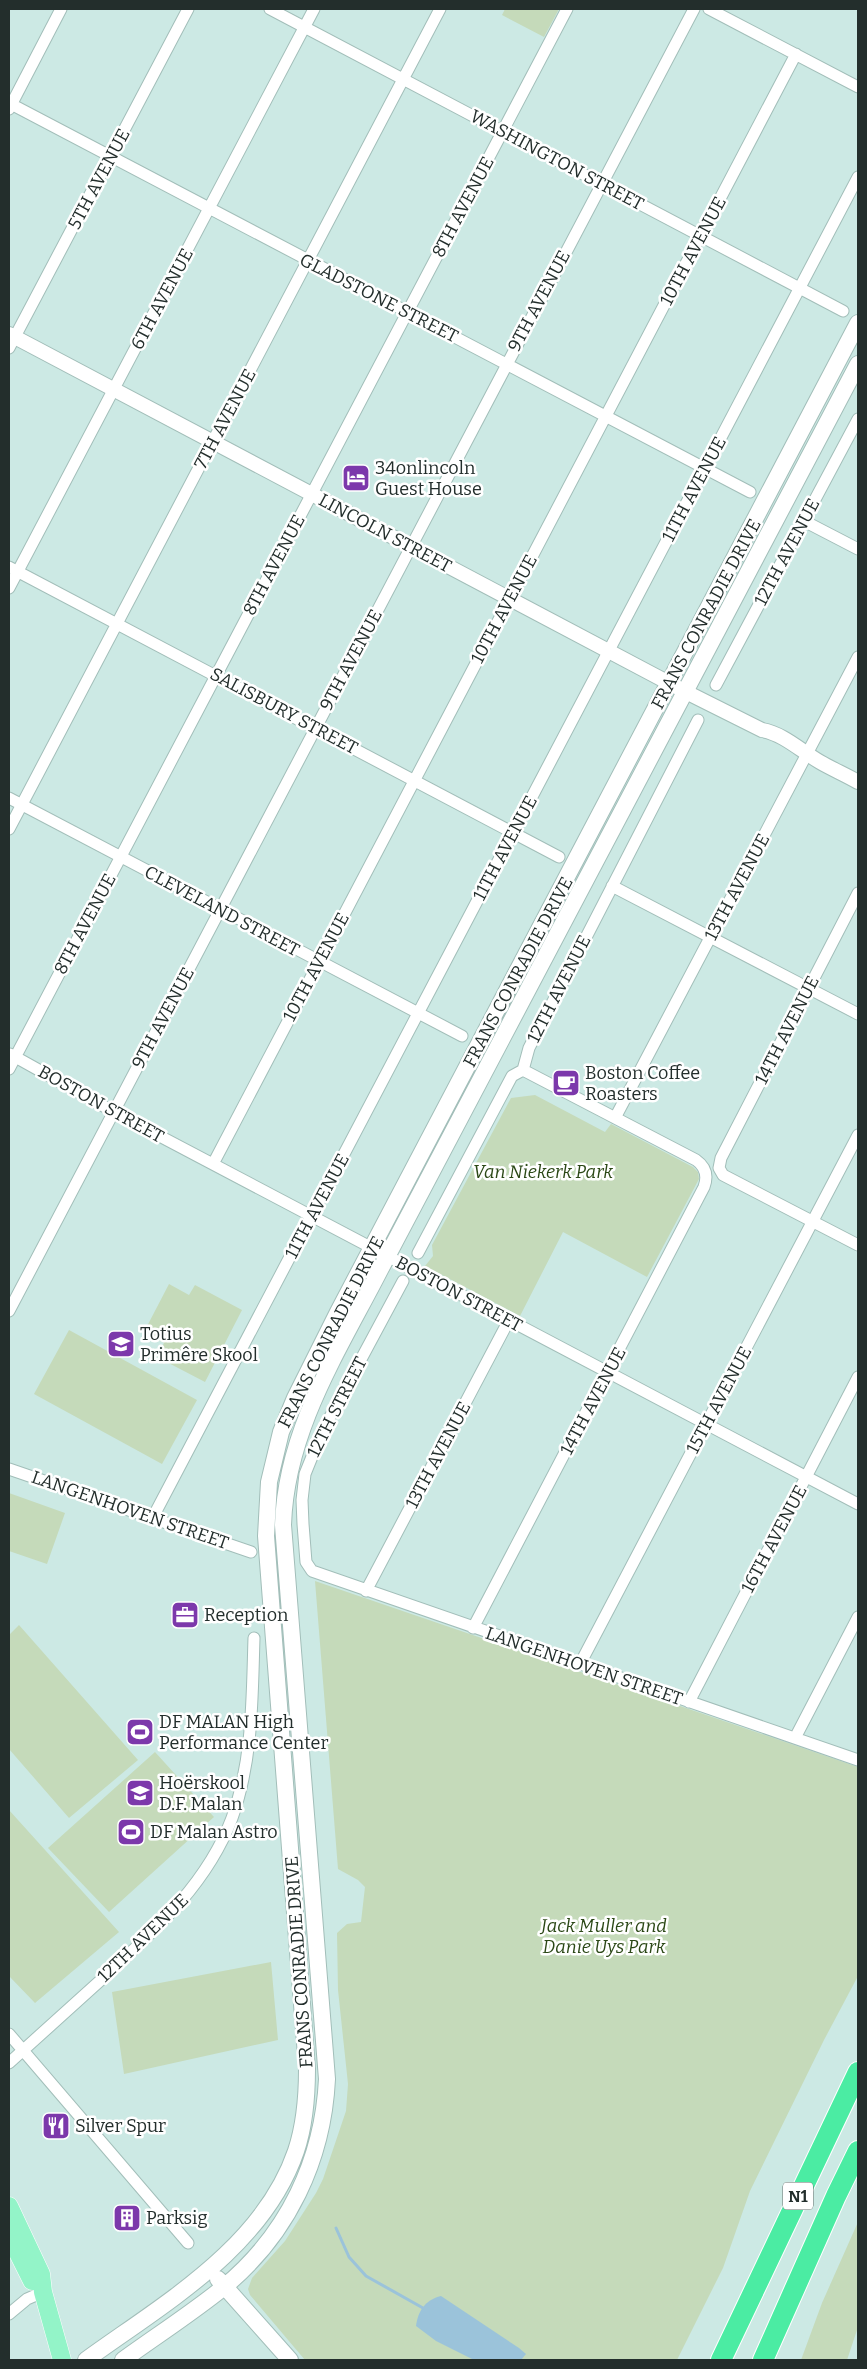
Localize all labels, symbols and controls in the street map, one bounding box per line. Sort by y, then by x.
street label: WASHINGTON STREET [466,105,648,215]
street label: 5TH AVENUE [63,125,135,233]
street label: 8TH AVENUE [427,153,499,261]
street label: 10TH AVENUE [655,193,731,309]
street label: 6TH AVENUE [126,245,198,353]
street label: 9TH AVENUE [503,247,575,355]
street label: GLADSTONE STREET [296,248,462,348]
street label: 7TH AVENUE [189,365,261,473]
street label: 11TH AVENUE [657,433,731,545]
place label: 34onlincoln Guest House [375,457,482,500]
hotel icon: 34onlincoln Guest House [341,463,371,493]
street label: LINCOLN STREET [315,489,456,577]
street label: 12TH AVENUE [750,495,824,609]
street label: 8TH AVENUE [238,511,310,619]
street label: FRANS CONRADIE DRIVE [646,515,766,713]
street label: 10TH AVENUE [466,551,542,667]
street label: 9TH AVENUE [315,606,387,714]
street label: SALISBURY STREET [206,663,362,759]
street label: 11TH AVENUE [468,792,542,904]
street label: 13TH AVENUE [700,830,774,944]
street label: CLEVELAND STREET [141,861,304,961]
street label: 8TH AVENUE [49,870,121,978]
street label: FRANS CONRADIE DRIVE [458,873,578,1071]
street label: 10TH AVENUE [278,909,354,1025]
street label: 12TH AVENUE [522,931,596,1047]
street label: 9TH AVENUE [127,964,199,1072]
street label: 14TH AVENUE [750,972,824,1088]
street label: BOSTON STREET [34,1060,168,1148]
place label: Boston Coffee Roasters [585,1062,700,1105]
cafe icon: Boston Coffee Roasters [551,1068,581,1098]
street label: 11TH AVENUE [280,1150,354,1262]
park label: Van Niekerk Park [473,1161,613,1183]
street label: FRANS CONRADIE DRIVE [273,1232,389,1432]
street label: BOSTON STREET [392,1251,527,1337]
place label: Totius Primêre Skool [140,1323,258,1366]
school or university icon: Totius Primêre Skool [106,1329,136,1359]
street label: 14TH AVENUE [555,1343,631,1459]
street label: 15TH AVENUE [682,1343,756,1457]
street label: 12TH STREET [302,1353,372,1461]
street label: 13TH AVENUE [401,1398,475,1512]
street label: LANGENHOVEN STREET [28,1466,232,1554]
street label: 16TH AVENUE [736,1481,812,1597]
office icon: Reception [170,1600,200,1630]
place label: Reception [204,1604,289,1626]
street label: LANGENHOVEN STREET [482,1622,686,1710]
place label: DF MALAN High Performance Center [159,1711,328,1754]
sports icon: DF MALAN High Performance Center [125,1717,155,1747]
place label: Hoërskool D.F. Malan [159,1772,245,1815]
school or university icon: Hoërskool D.F. Malan [125,1778,155,1808]
sports icon: DF Malan Astro [116,1817,146,1847]
place label: DF Malan Astro [150,1821,278,1843]
street label: FRANS CONRADIE DRIVE [281,1855,317,2069]
street label: 12TH AVENUE [93,1889,193,1987]
park label: Jack Muller and Danie Uys Park [539,1915,667,1958]
restaurant icon: Silver Spur [41,2111,71,2141]
place label: Silver Spur [75,2115,166,2137]
road number: N1 [783,2182,813,2210]
building icon: Parksig [112,2203,142,2233]
place label: Parksig [146,2207,207,2229]

